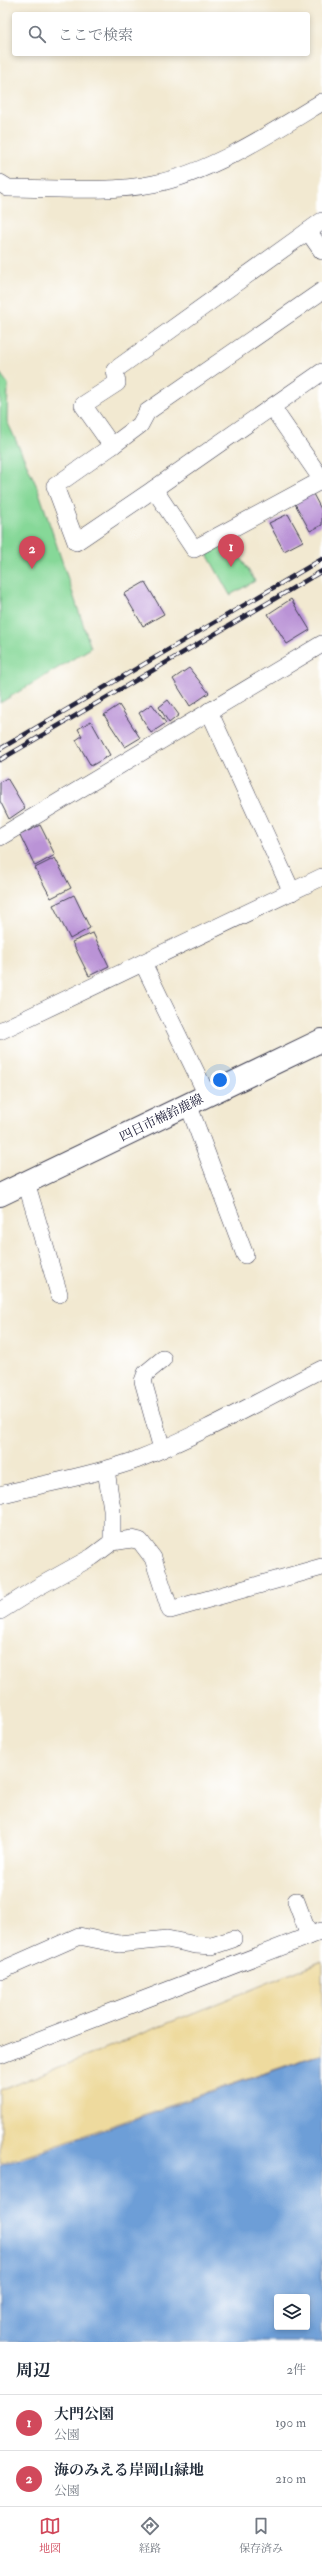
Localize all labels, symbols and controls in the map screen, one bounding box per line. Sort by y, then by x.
search box [12,12,310,56]
icon: search [26,23,48,45]
text: ここで検索 [58,26,133,45]
pin: 1 [218,534,244,567]
pin: 2 [19,536,45,569]
your location [210,1070,230,1090]
street label: 四日市楠鈴鹿線 [117,1091,206,1145]
map controls [274,2294,310,2330]
button: layers [274,2294,310,2330]
text: 周辺 [16,2360,50,2381]
text: 2件 [286,2362,306,2378]
text: 大門公園 [54,2405,114,2424]
text: 1 [27,2415,31,2431]
text: 190 m [275,2415,306,2431]
text: 公園 [54,2427,80,2443]
text: 海のみえる岸岡山緑地 [54,2461,204,2480]
text: 2 [26,2471,32,2487]
text: 210 m [275,2471,306,2487]
text: 公園 [54,2483,80,2499]
tab: 地図 [39,2515,61,2555]
tab: 経路 [139,2515,161,2555]
tab: 保存済み [239,2515,283,2555]

